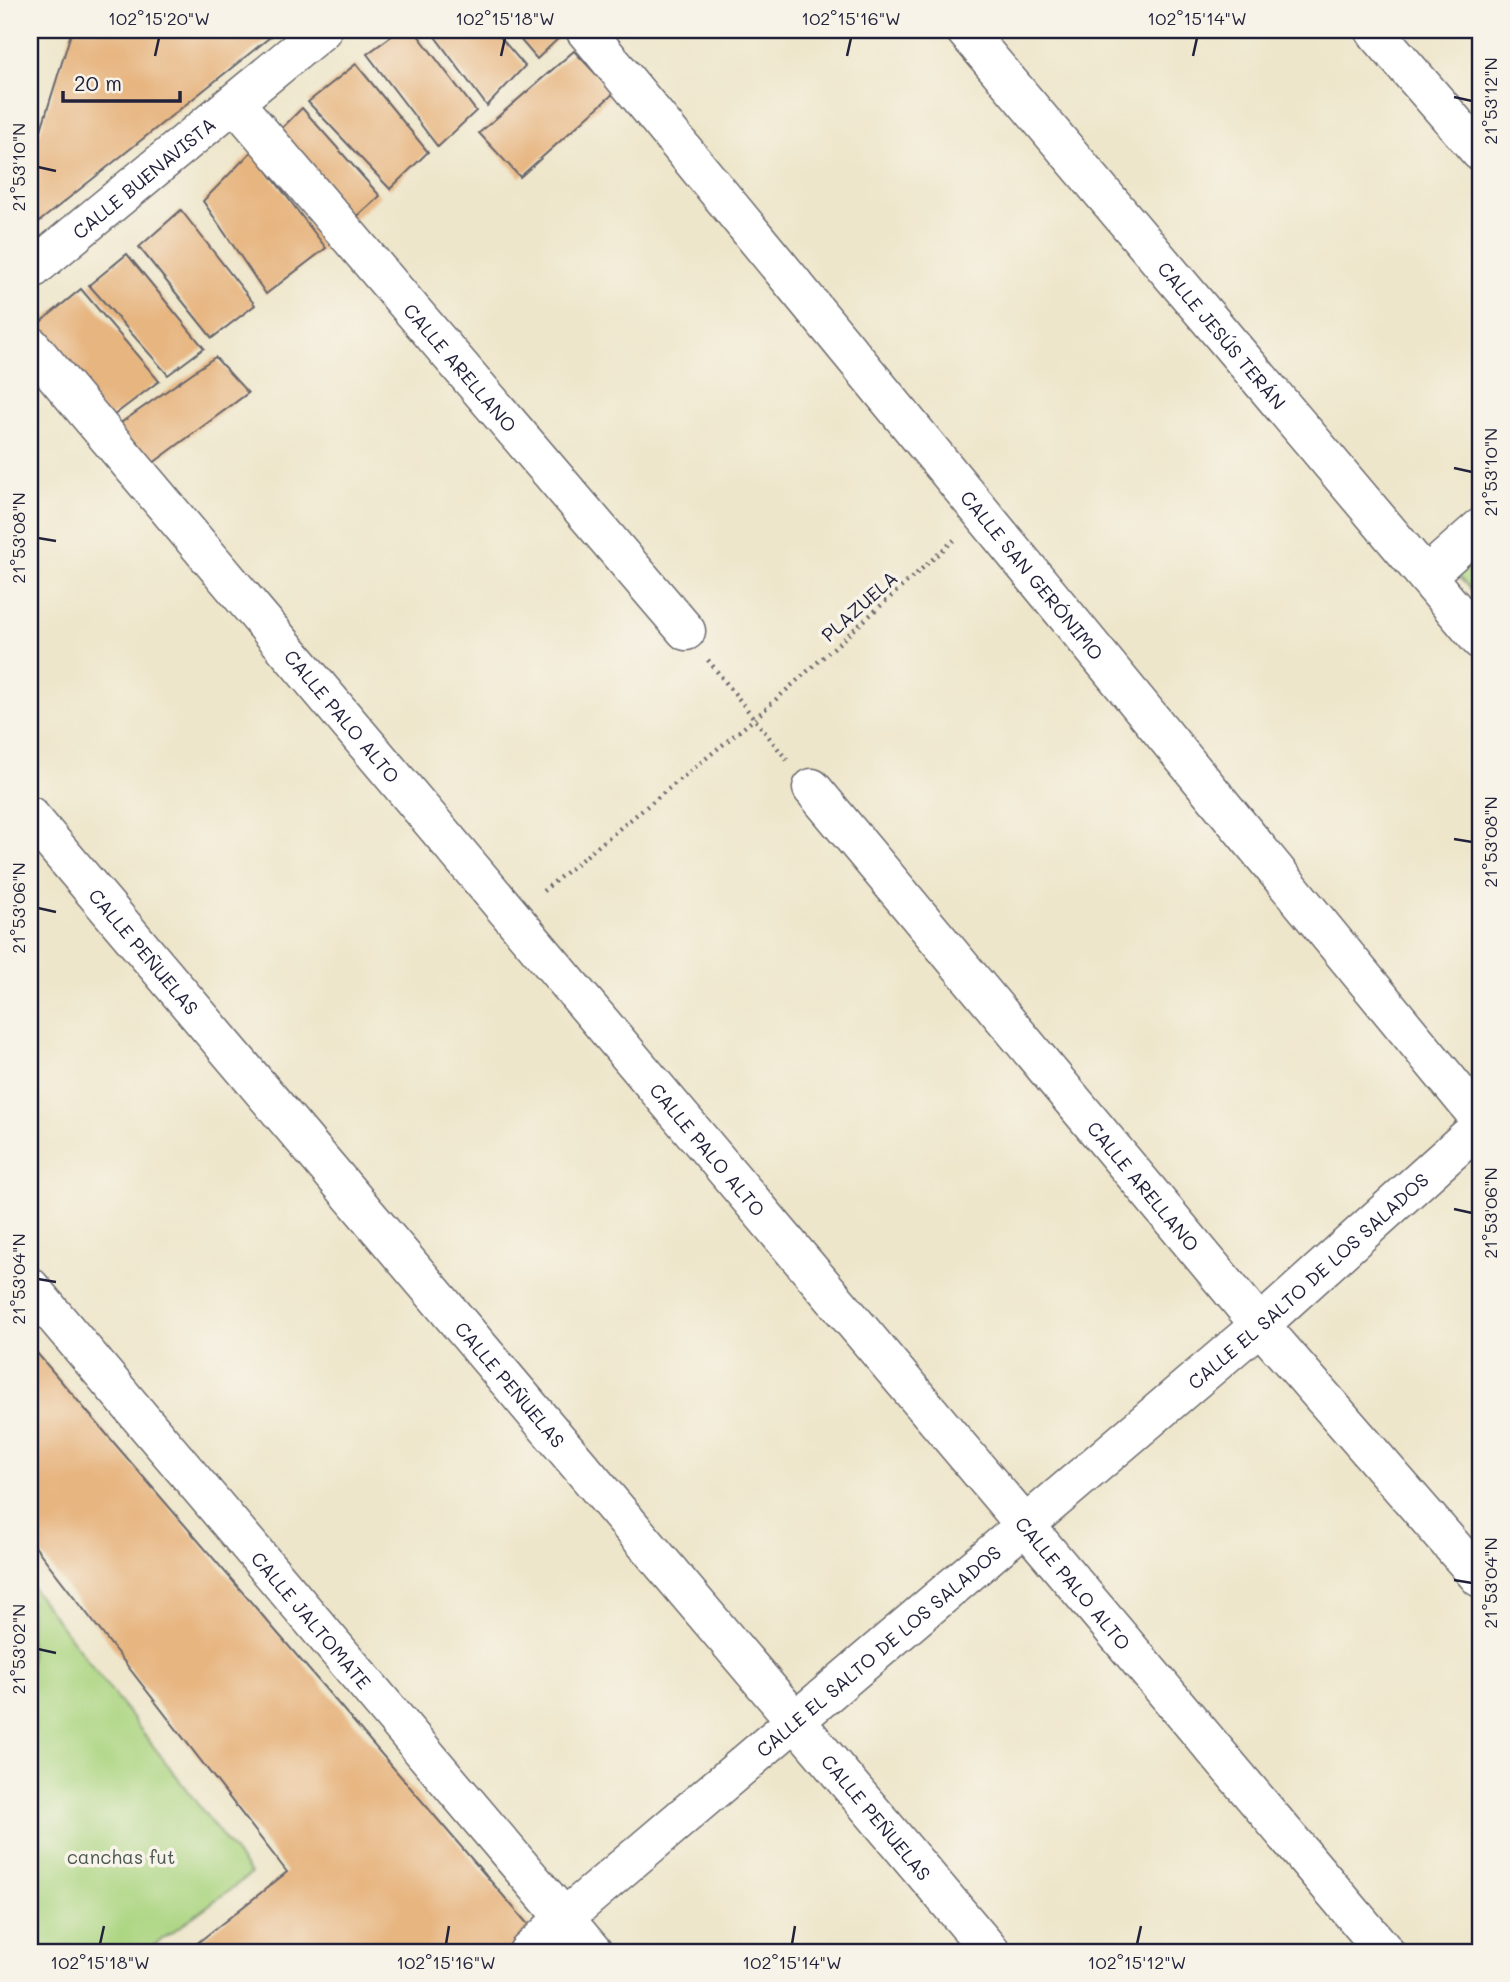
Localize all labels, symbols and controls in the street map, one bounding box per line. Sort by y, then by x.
text: 102°15'20"W [108,6,210,30]
text: 102°15'18"W [455,6,555,30]
text: 102°15'16"W [801,6,901,30]
text: 102°15'14"W [1147,6,1247,30]
text: 21°53'12"N [1478,57,1502,145]
scale bar [63,60,180,104]
text: 20 m [74,69,122,96]
street label: CALLE BUENAVISTA [67,111,220,244]
text: 21°53'10"N [6,123,30,211]
street label: CALLE JESÚS TERÁN [1153,256,1292,414]
street label: CALLE ARELLANO [399,297,523,437]
text: 21°53'10"N [1478,428,1502,516]
street label: CALLE SAN GERÓNIMO [956,485,1110,665]
text: 21°53'08"N [6,492,30,584]
street label: PLAZUELA [816,565,902,647]
street label: CALLE PALO ALTO [279,644,406,788]
text: 21°53'08"N [1478,796,1502,888]
text: 21°53'06"N [6,862,30,954]
street label: CALLE PEÑUELAS [84,883,205,1019]
street label: CALLE PALO ALTO [645,1077,772,1221]
street label: CALLE ARELLANO [1082,1115,1205,1256]
street label: CALLE EL SALTO DE LOS SALADOS [1182,1167,1433,1394]
text: 21°53'06"N [1478,1167,1502,1259]
text: 21°53'04"N [6,1233,30,1325]
street label: CALLE PEÑUELAS [450,1316,571,1452]
street label: CALLE PALO ALTO [1010,1511,1137,1655]
text: 21°53'04"N [1478,1537,1502,1629]
street label: CALLE EL SALTO DE LOS SALADOS [750,1539,1006,1762]
street label: CALLE JALTOMATE [246,1546,377,1694]
text: 21°53'02"N [6,1604,30,1694]
street label: CALLE PEÑUELAS [816,1749,937,1885]
park label: canchas fut [67,1844,175,1869]
text: 102°15'18"W [50,1950,150,1974]
text: 102°15'16"W [396,1950,496,1974]
text: 102°15'14"W [742,1950,842,1974]
text: 102°15'12"W [1088,1950,1186,1974]

